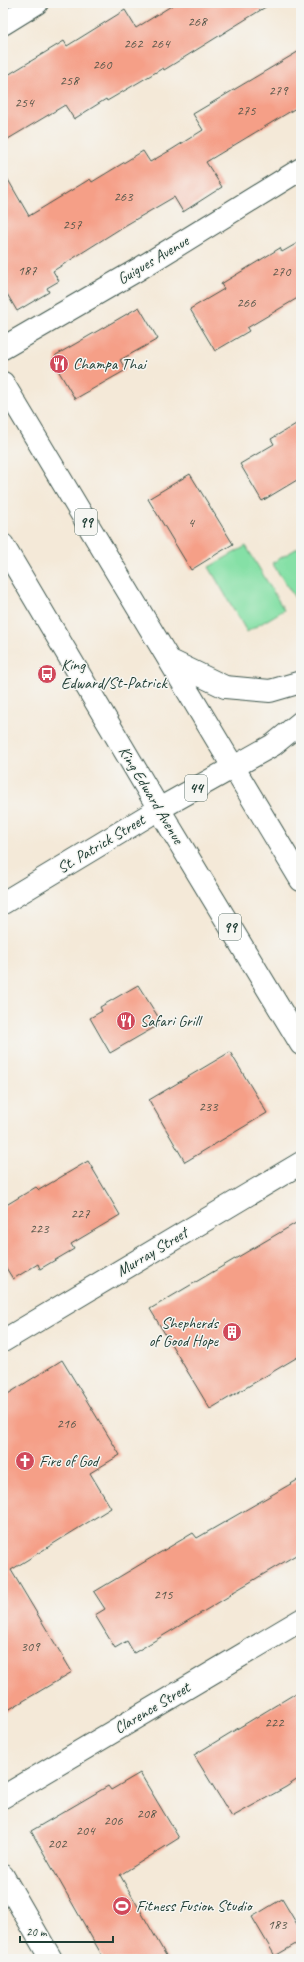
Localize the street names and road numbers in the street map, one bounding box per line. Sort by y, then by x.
street label: Guigues Avenue [114,230,194,289]
road number: 99 [75,509,97,535]
street label: King Edward Avenue [114,742,189,849]
road number: 44 [185,775,207,801]
street label: St. Patrick Street [54,809,150,878]
road number: 99 [219,914,241,940]
street label: Murray Street [113,1222,193,1281]
street label: Clarence Street [111,1677,195,1738]

